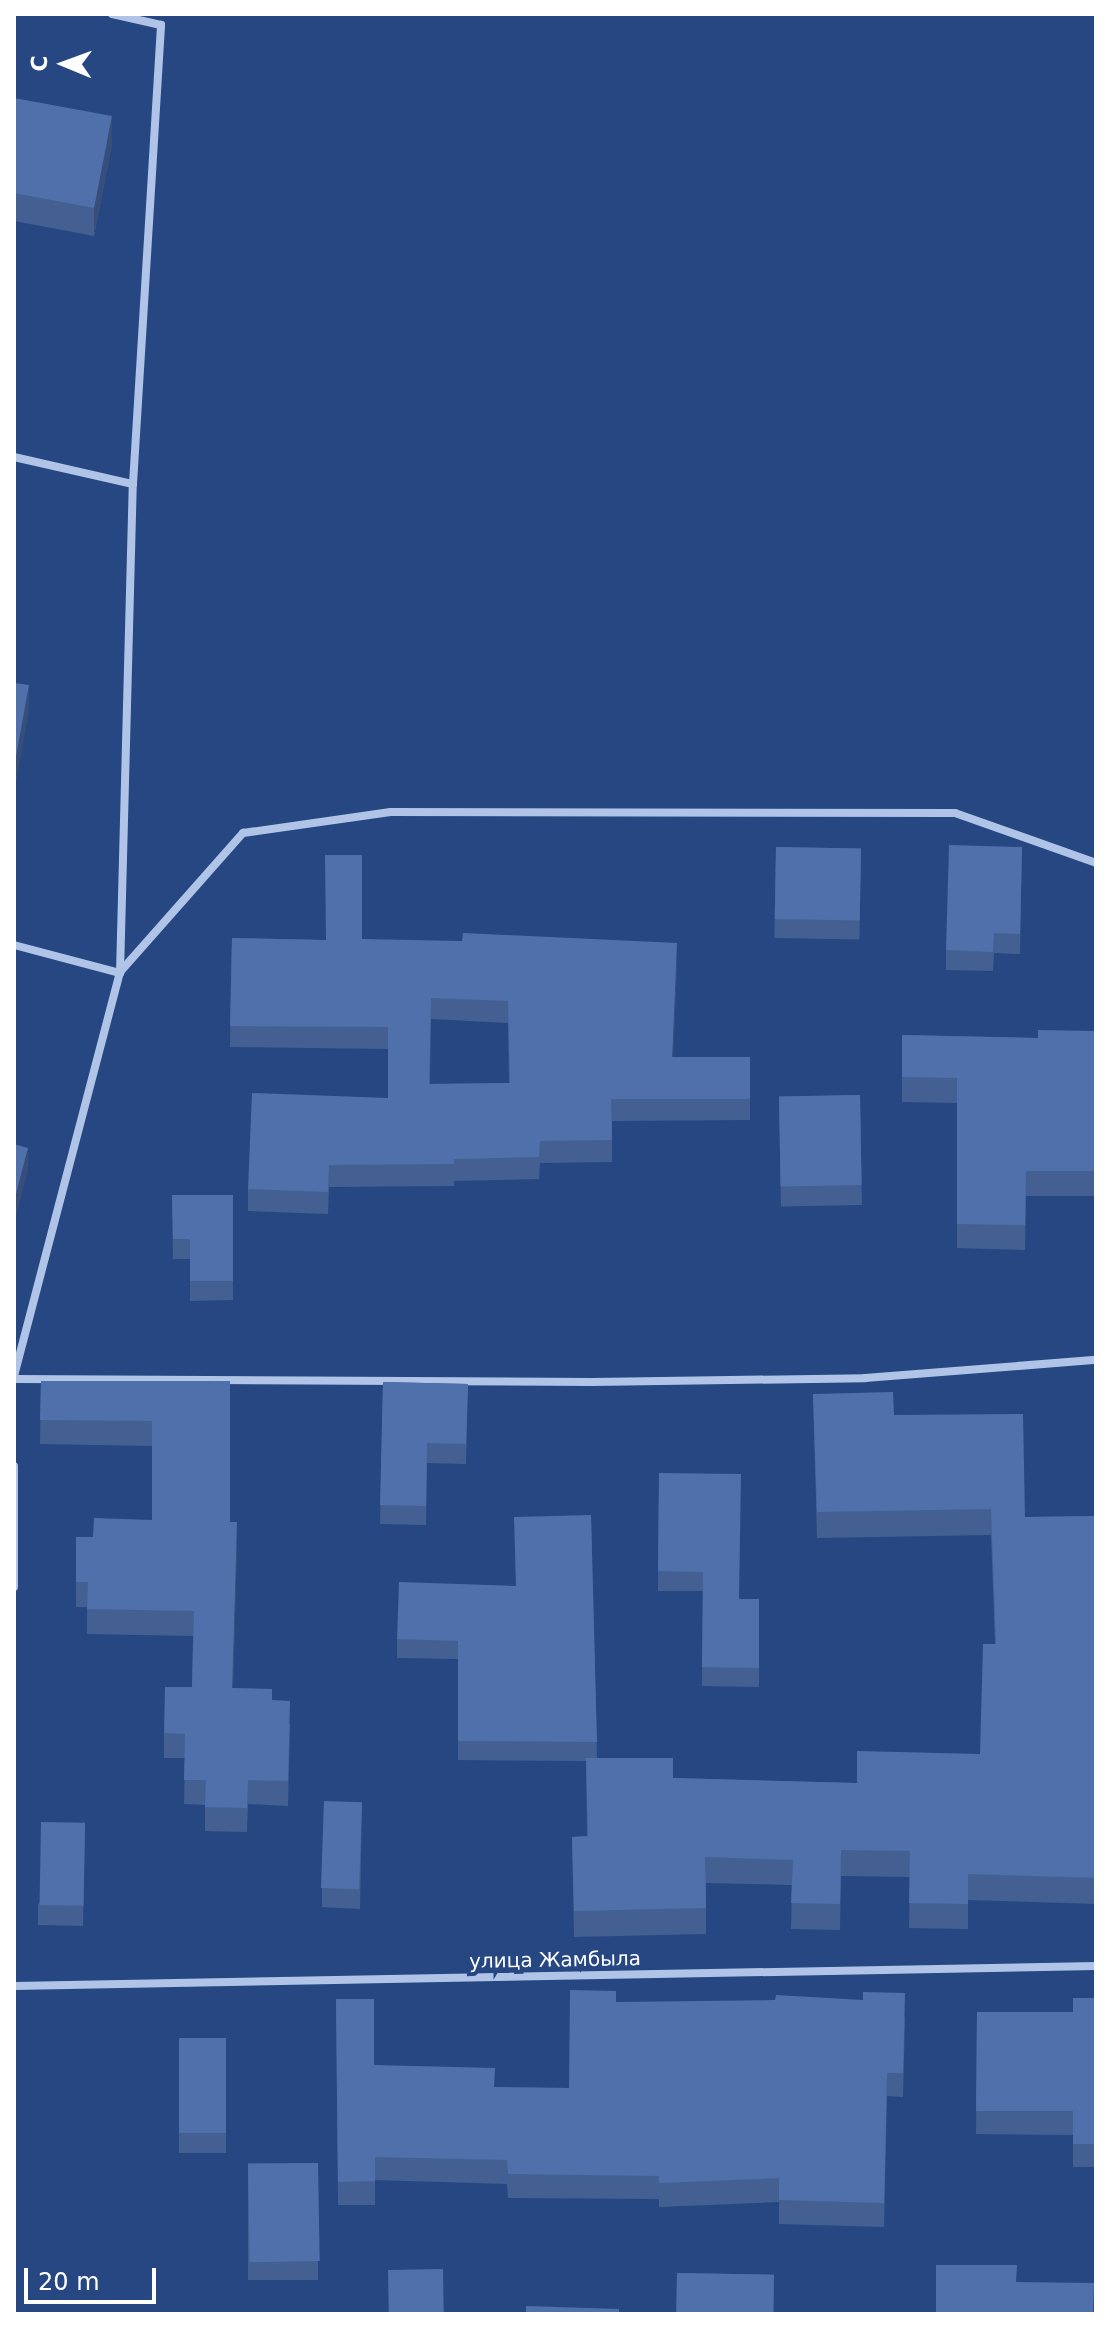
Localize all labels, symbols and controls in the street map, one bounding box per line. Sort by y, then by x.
north arrow [24,24,104,104]
text: С [27,55,52,72]
street label: улица Жамбыла [469,1947,641,1973]
scale bar [28,2252,160,2302]
text: 20 m [38,2268,100,2296]

